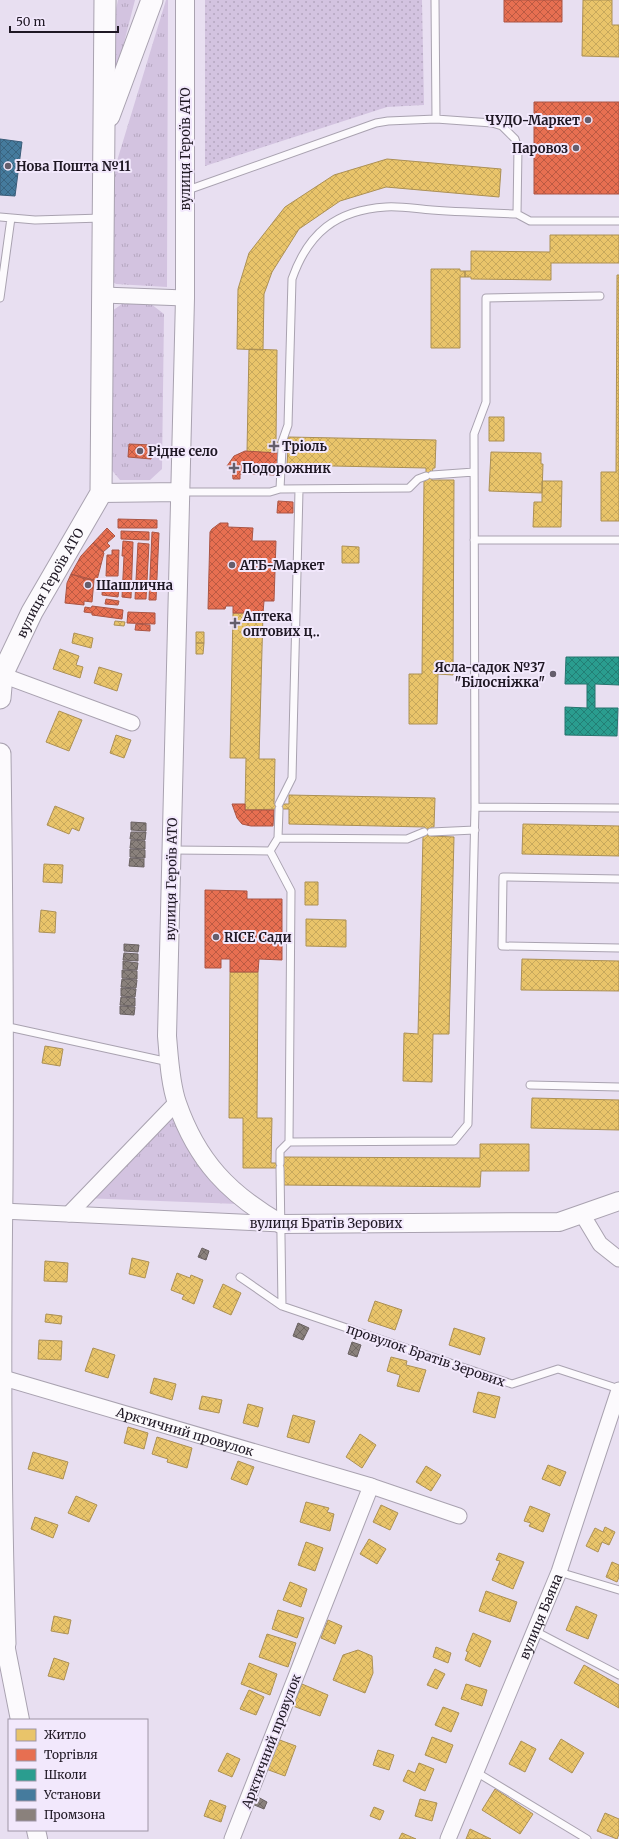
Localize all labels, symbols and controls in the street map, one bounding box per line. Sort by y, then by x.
scale bar [10,8,118,34]
text: 50 m [16,14,45,29]
street label: вулиця Героїв АТО [177,87,194,211]
place label: ЧУДО-Маркет [485,112,580,129]
marker: ЧУДО-Маркет [583,115,593,125]
place label: Паровоз [512,140,568,157]
marker: Паровоз [571,143,581,153]
place label: Нова Пошта №11 [16,158,130,175]
marker: Нова Пошта №11 [3,161,13,171]
place label: Тріоль [282,438,328,455]
marker: Тріоль [269,441,279,451]
place label: Рідне село [148,443,218,460]
marker: Рідне село [135,446,145,456]
place label: Подорожник [242,460,331,477]
marker: Подорожник [229,463,239,473]
street label: вулиця Героїв АТО [13,525,88,641]
place label: АТБ-Маркет [239,557,325,574]
marker: АТБ-Маркет [227,560,237,570]
place label: Шашлична [96,577,173,594]
marker: Шашлична [83,580,93,590]
place label: Аптека оптових ц‥ [242,608,320,640]
marker: Аптека оптових ц‥ [230,618,240,628]
place label: Ясла-садок №37 "Білосніжка" [435,659,545,691]
marker: Ясла-садок №37 "Білосніжка" [548,669,558,679]
street label: вулиця Героїв АТО [162,817,181,941]
place label: RICE Сади [224,929,292,946]
marker: RICE Сади [211,932,221,942]
street label: вулиця Братів Зерових [250,1215,402,1232]
street label: провулок Братів Зерових [344,1320,508,1391]
street label: Арктичний провулок [113,1403,257,1460]
street label: вулиця Баяна [516,1571,566,1662]
street label: Арктичний провулок [238,1671,305,1812]
legend [8,1719,148,1831]
text: Житло [44,1727,86,1742]
text: Торгівля [44,1747,98,1762]
text: Школи [44,1767,87,1782]
text: Установи [43,1787,101,1802]
text: Промзона [44,1807,106,1822]

